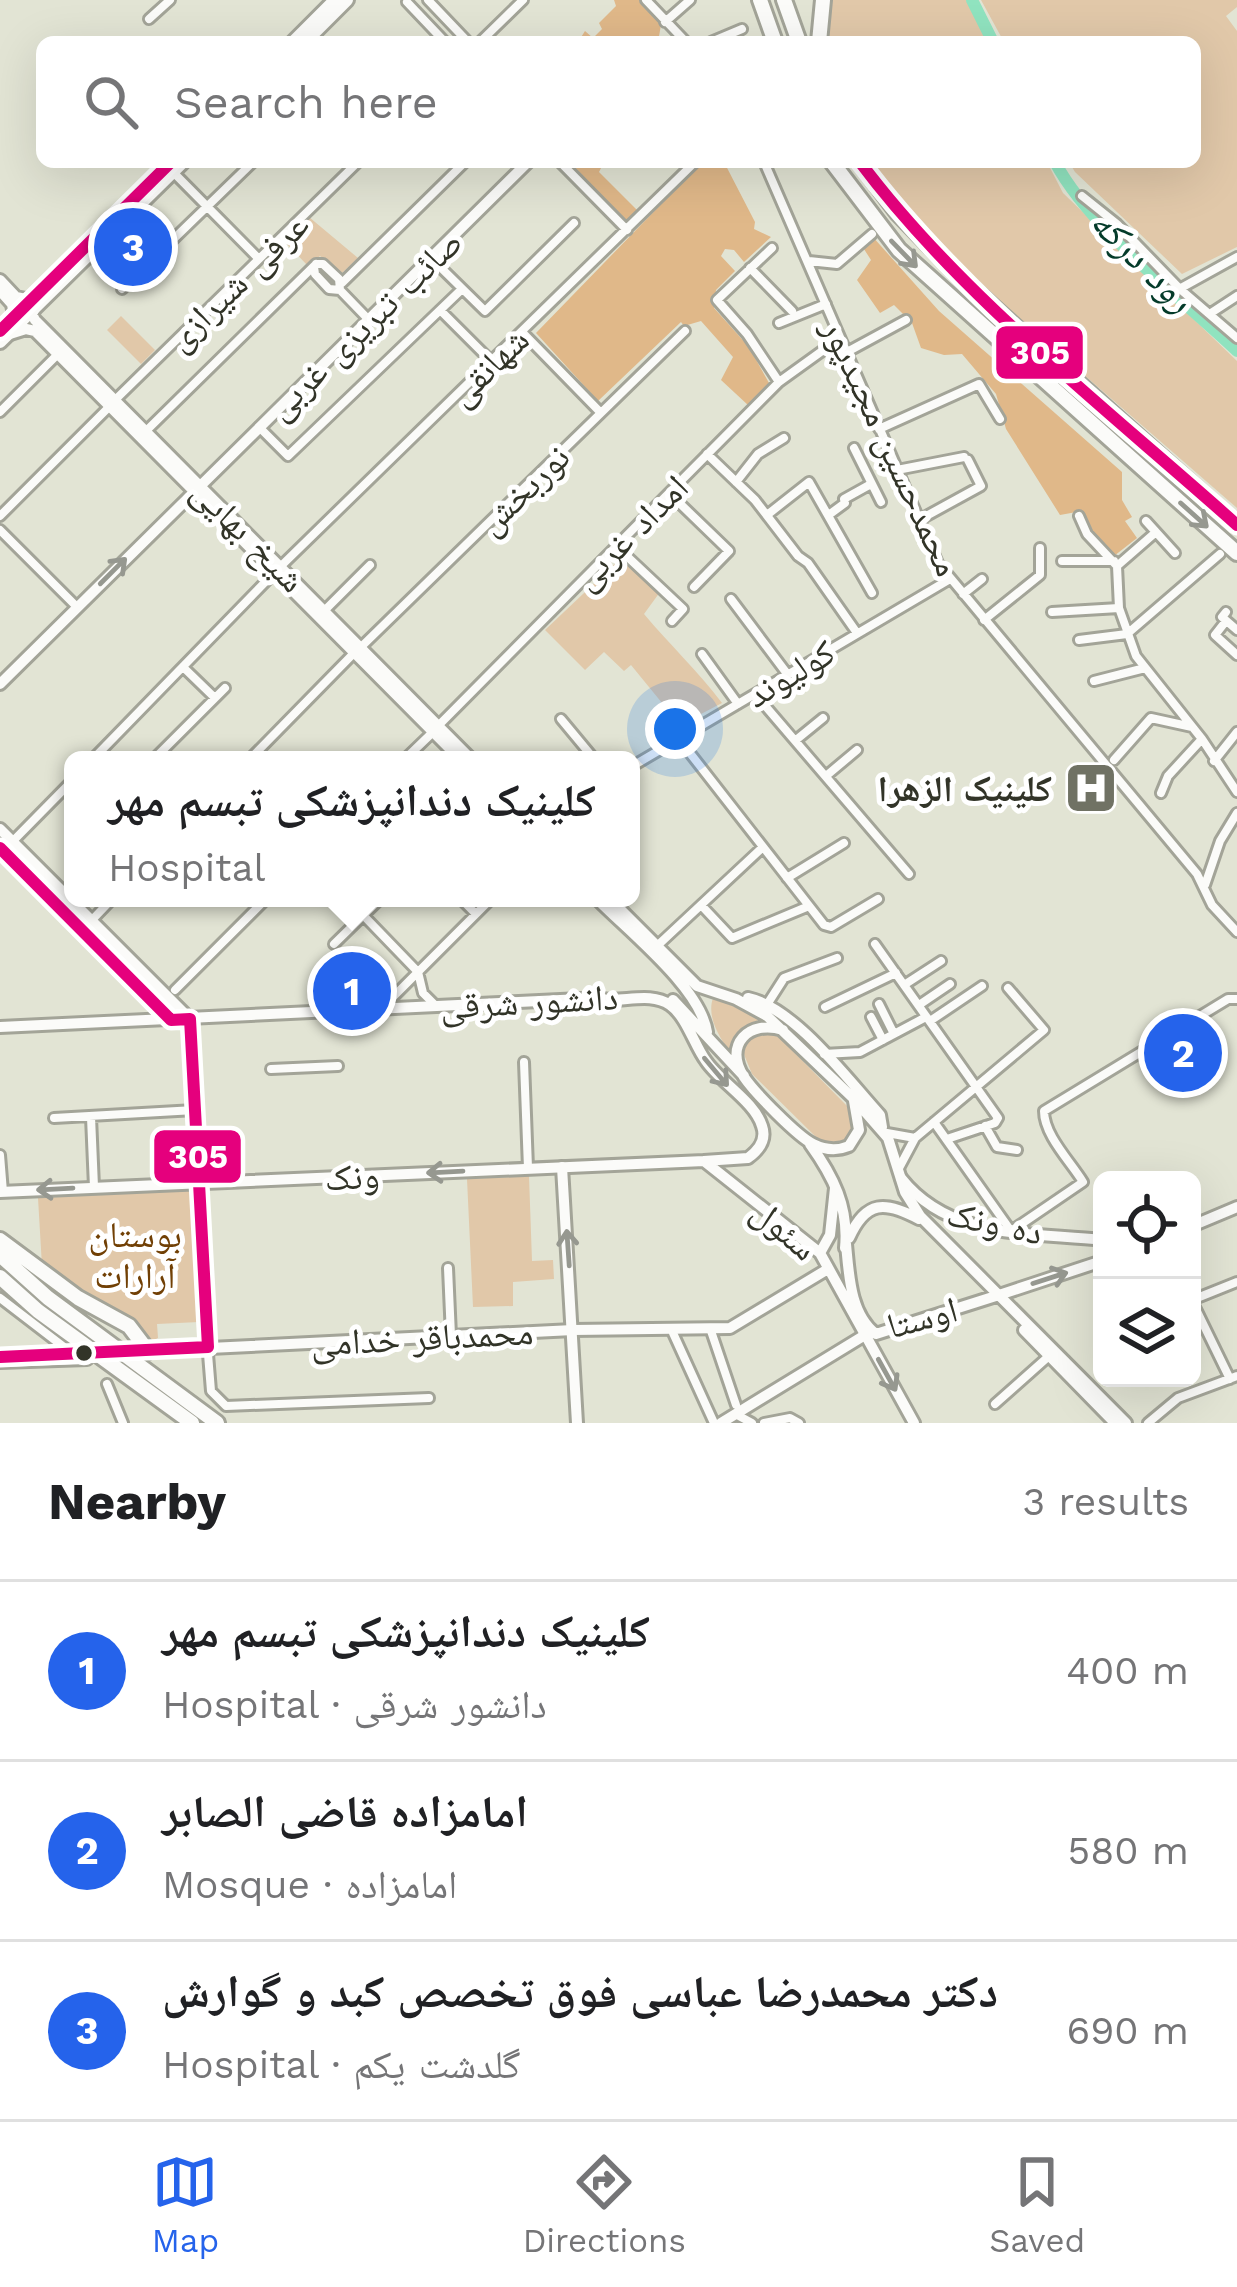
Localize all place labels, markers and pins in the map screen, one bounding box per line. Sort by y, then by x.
pin: 3 [94,202,172,292]
hospital icon: کلینیک الزهرا [1063,760,1119,816]
place label: کلینیک الزهرا [878,768,1052,810]
pin: 1 [313,946,391,1036]
pin: 2 [1144,1008,1222,1098]
unlabelled marker [73,1342,95,1364]

